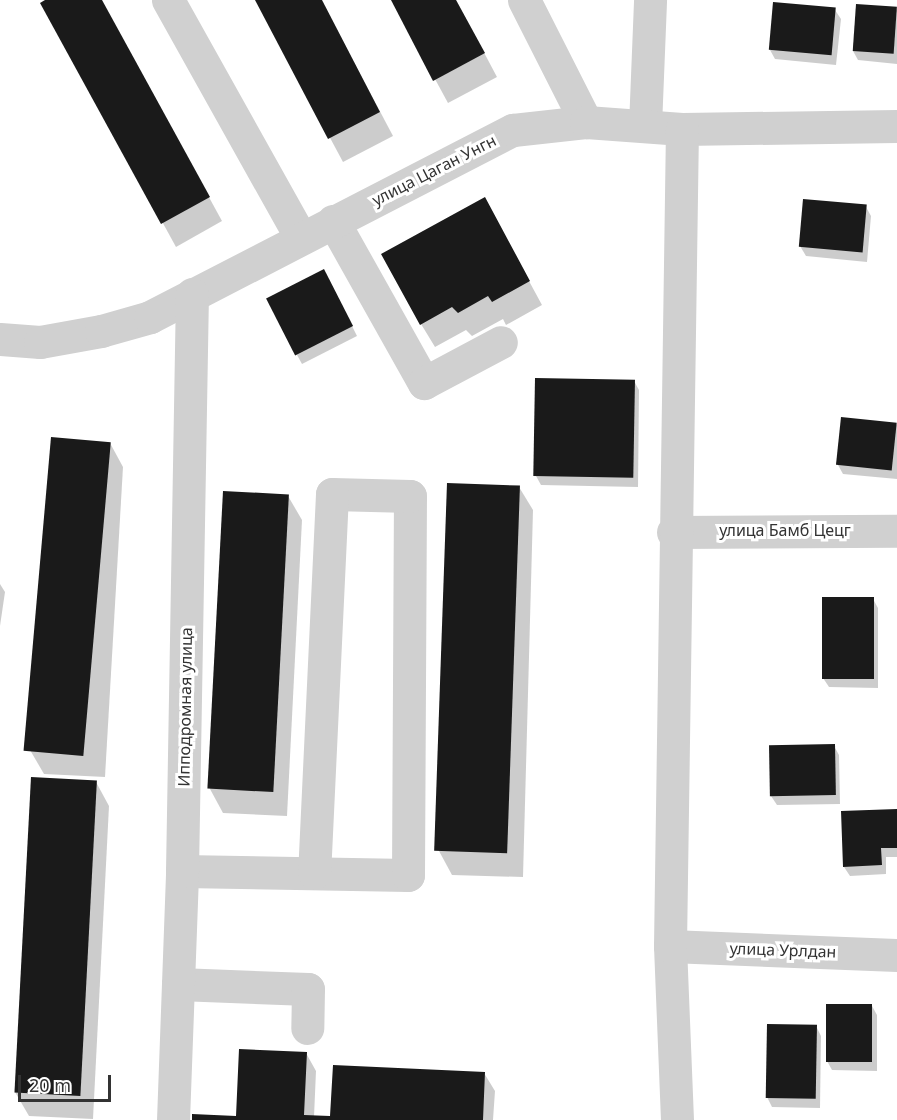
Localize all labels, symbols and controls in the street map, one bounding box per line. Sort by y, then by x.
street label: улица Цаган Унгн [369,130,499,210]
street label: улица Бамб Цецг [719,520,851,540]
street label: Ипподромная улица [174,627,196,787]
street label: улица Урлдан [729,939,837,961]
scale bar [21,1063,114,1101]
text: 20 m [29,1073,71,1097]

